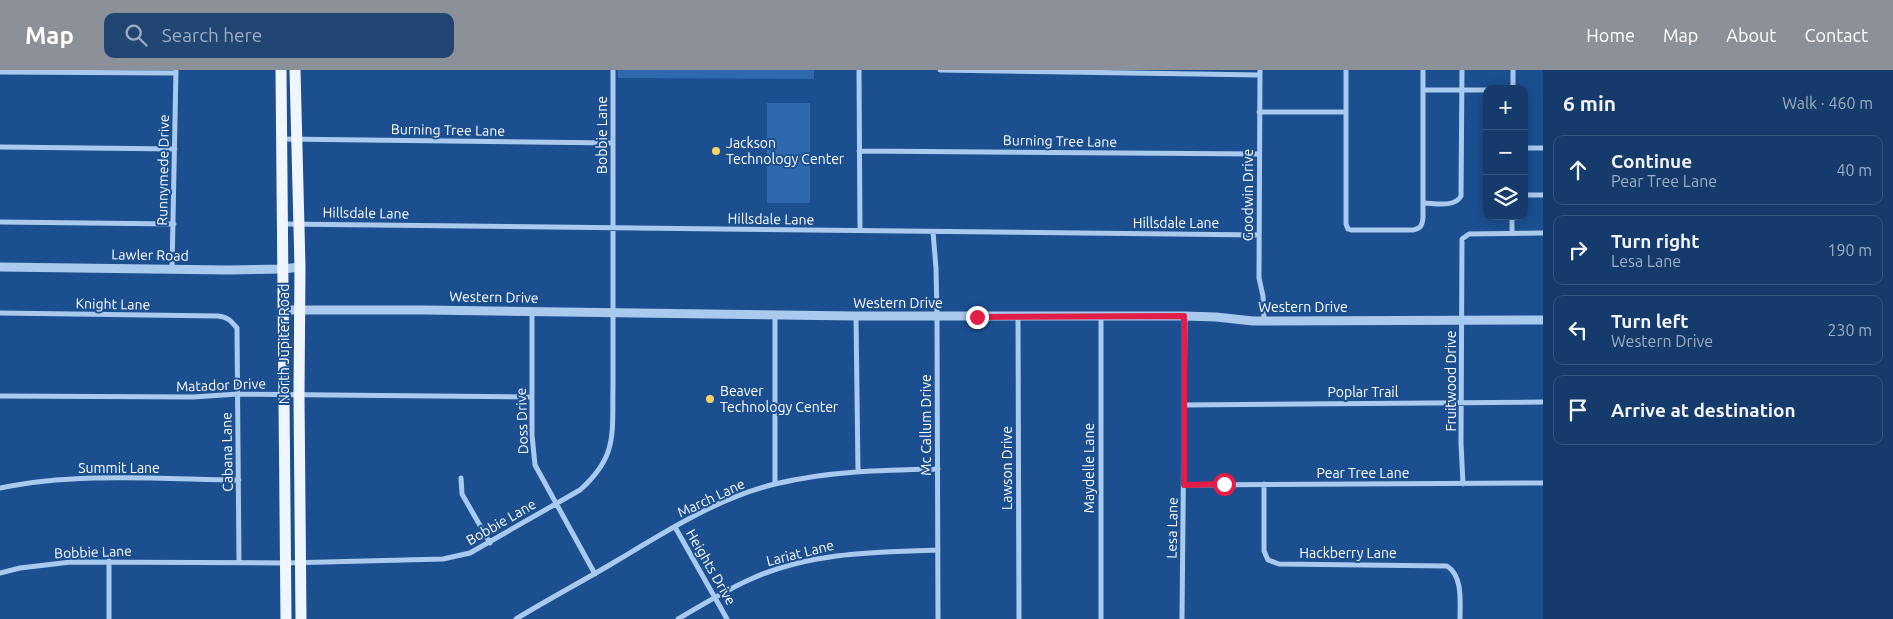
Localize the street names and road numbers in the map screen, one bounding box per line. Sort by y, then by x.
street label: Bobbie Lane [594,96,610,174]
street label: Runnymede Drive [154,114,172,226]
street label: Burning Tree Lane [391,121,505,139]
street label: Burning Tree Lane [1003,132,1117,150]
street label: Goodwin Drive [1240,149,1256,241]
street label: Hillsdale Lane [323,204,409,222]
street label: Hillsdale Lane [728,210,814,228]
street label: Hillsdale Lane [1133,215,1219,231]
street label: Lawler Road [111,246,189,264]
street label: North Jupiter Road [276,284,292,404]
street label: Western Drive [449,288,539,306]
street label: Knight Lane [75,295,151,313]
street label: Western Drive [853,295,943,311]
street label: Western Drive [1258,299,1348,315]
street label: Fruitwood Drive [1443,330,1459,432]
street label: Mc Callum Drive [918,374,934,476]
street label: Matador Drive [176,375,266,395]
street label: Poplar Trail [1328,384,1399,400]
street label: Doss Drive [513,387,531,455]
street label: Cabana Lane [218,412,236,492]
street label: Maydelle Lane [1081,423,1097,513]
street label: Lawson Drive [999,426,1015,510]
street label: Summit Lane [78,460,160,476]
street label: Pear Tree Lane [1317,465,1409,481]
street label: March Lane [675,475,747,521]
street label: Bobbie Lane [463,496,539,548]
street label: Lesa Lane [1163,497,1181,559]
street label: Heights Drive [683,526,739,608]
street label: Lariat Lane [765,537,835,569]
street label: Bobbie Lane [54,543,132,561]
street label: Hackberry Lane [1299,545,1397,561]

